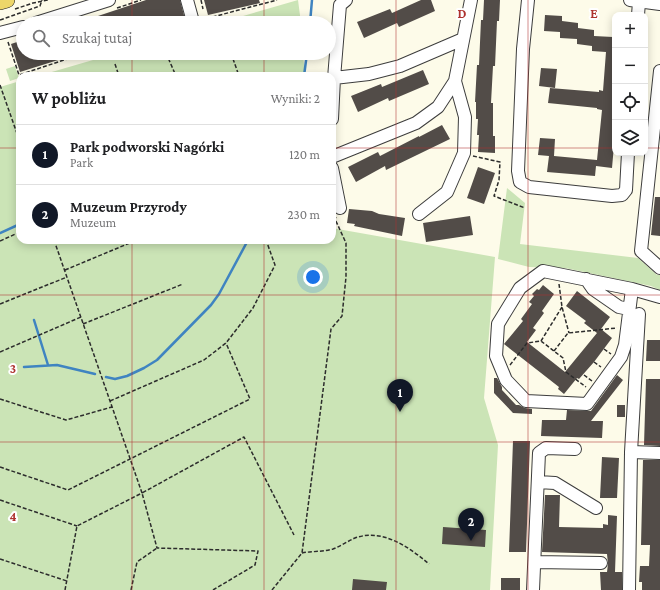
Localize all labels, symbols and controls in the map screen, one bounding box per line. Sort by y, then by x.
text: D [458,6,467,21]
text: E [590,6,598,21]
map controls [612,12,648,156]
button: + [612,12,648,48]
search box [16,16,336,60]
icon: search [30,27,52,49]
text: Szukaj tutaj [62,30,132,46]
button: − [612,48,648,84]
button: locate [612,84,648,120]
text: W pobliżu [32,89,106,108]
text: Wyniki: 2 [271,91,320,106]
button: layers [612,120,648,156]
text: Park podworski Nagórki [70,139,224,155]
text: 1 [43,147,47,162]
text: 120 m [289,147,320,162]
text: Park [70,155,93,170]
text: Muzeum Przyrody [70,199,187,215]
text: 2 [42,207,48,222]
text: 230 m [287,207,320,222]
text: Muzeum [70,215,116,230]
your location [303,267,323,287]
text: 3 [10,361,16,376]
pin: 1 [387,379,413,412]
pin: 2 [458,508,484,541]
text: 4 [9,509,17,524]

